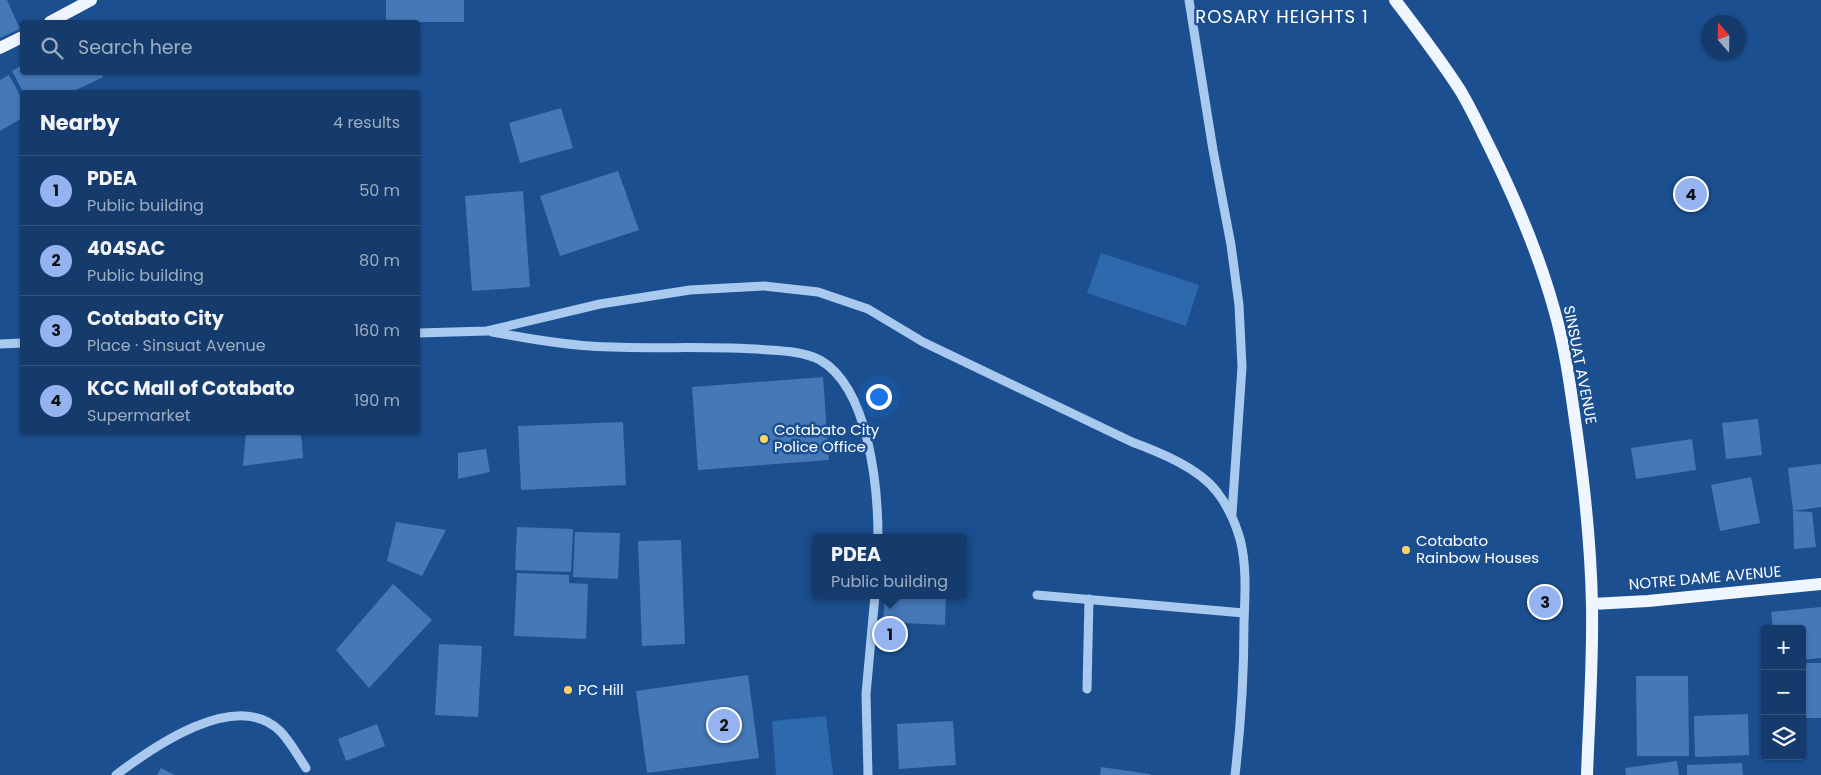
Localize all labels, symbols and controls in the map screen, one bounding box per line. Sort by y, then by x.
district label: ROSARY HEIGHTS 1 [1195,4,1369,29]
north arrow [1701,15,1746,60]
search box [20,20,420,75]
icon: search [38,34,66,62]
text: Search here [78,34,192,61]
text: Nearby [40,108,120,137]
text: 4 results [333,111,400,134]
text: PDEA [87,165,137,192]
pin: 4 [1675,175,1707,213]
text: 1 [53,179,59,202]
text: 50 m [359,179,400,202]
text: Public building [87,194,204,217]
text: 404SAC [87,235,165,262]
text: 2 [51,249,61,272]
text: 80 m [359,249,400,272]
text: Public building [87,264,204,287]
street label: SINSUAT AVENUE [1559,304,1602,426]
text: Cotabato City [87,305,224,332]
text: 3 [51,319,61,342]
text: 160 m [354,319,400,342]
text: Place · Sinsuat Avenue [87,334,266,357]
text: KCC Mall of Cotabato [87,375,295,402]
your location [866,384,892,410]
text: 4 [51,389,61,412]
text: 190 m [354,389,400,412]
text: Supermarket [87,404,191,427]
place label: Cotabato City Police Office [774,419,880,457]
marker: Cotabato City Police Office [758,433,770,445]
place label: Cotabato Rainbow Houses [1416,530,1539,568]
popup [812,534,967,599]
text: PDEA [831,541,881,568]
marker: Cotabato Rainbow Houses [1400,544,1412,556]
street label: NOTRE DAME AVENUE [1628,560,1782,595]
text: Public building [831,570,948,593]
pin: 3 [1529,583,1561,621]
pin: 1 [874,615,906,653]
map controls [1761,625,1806,760]
button: + [1761,625,1806,670]
button: − [1761,670,1806,715]
place label: PC Hill [578,679,624,700]
marker: PC Hill [562,684,574,696]
pin: 2 [708,706,740,744]
button: layers [1761,715,1806,760]

